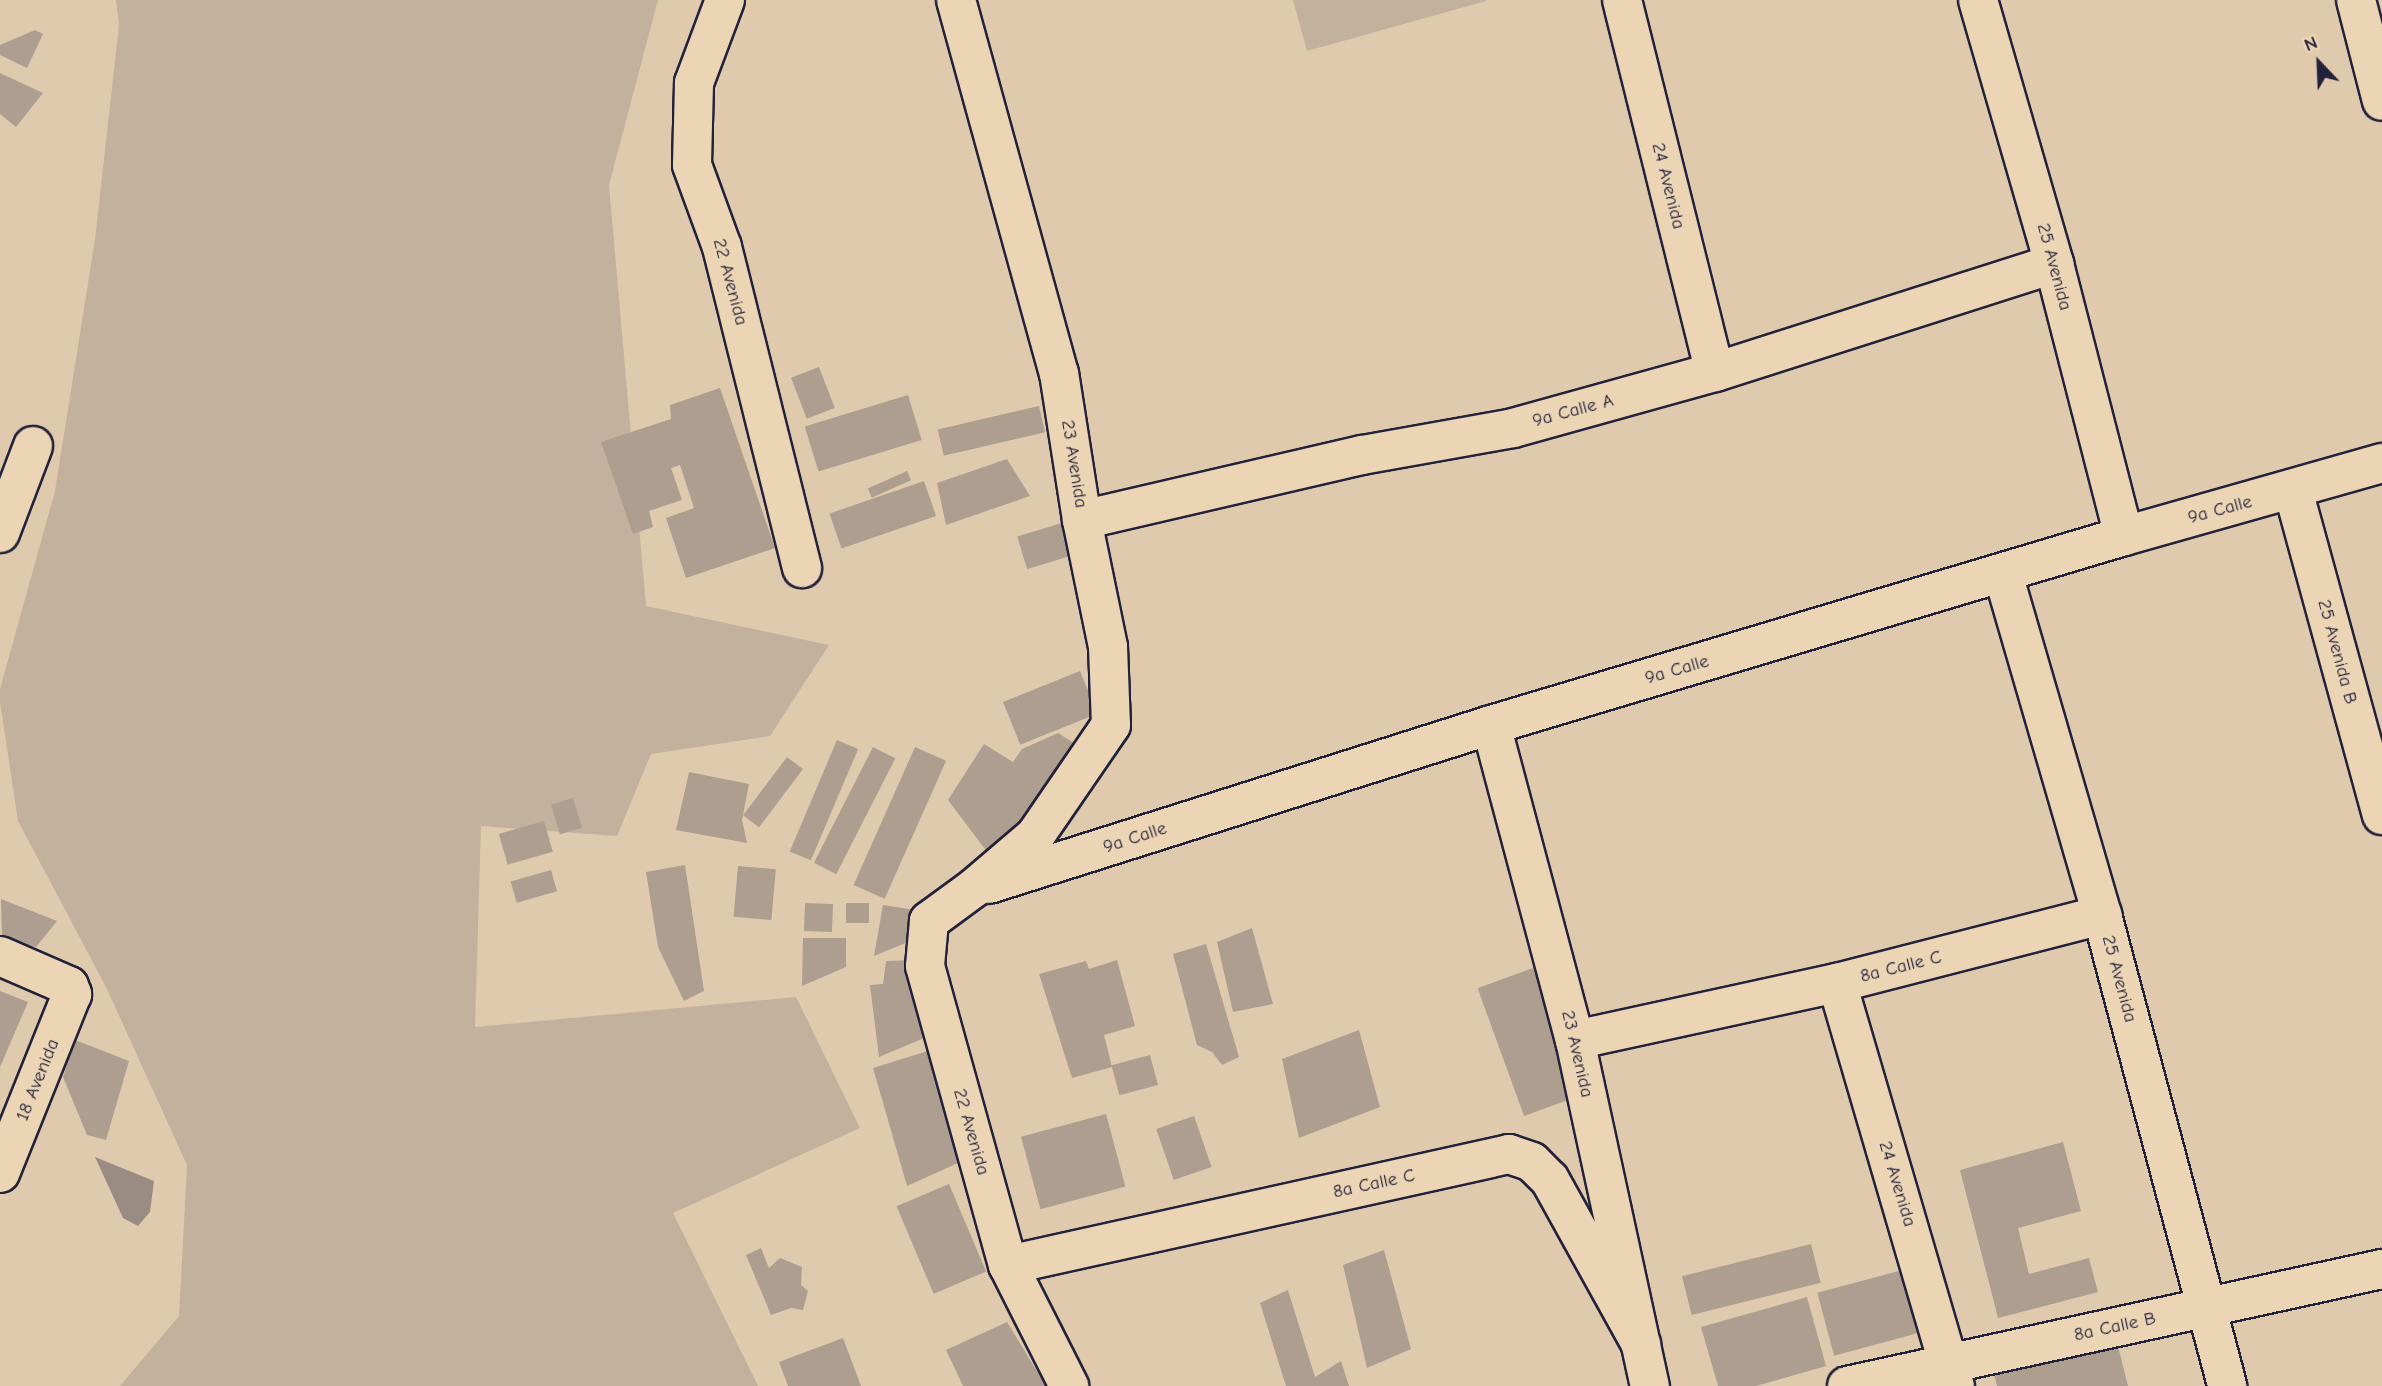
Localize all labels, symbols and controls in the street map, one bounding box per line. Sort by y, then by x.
north arrow [2284,28,2354,98]
text: N [2301,31,2321,56]
street label: 24 Avenida [1646,140,1690,232]
street label: 25 Avenida [2031,221,2077,313]
street label: 22 Avenida [707,236,753,328]
street label: 9a Calle A [1530,389,1616,433]
street label: 23 Avenida [1056,418,1092,510]
street label: 9a Calle [2185,491,2255,529]
street label: 25 Avenida B [2312,597,2362,707]
street label: 9a Calle [1642,650,1712,690]
street label: 9a Calle [1100,817,1170,859]
street label: 25 Avenida [2096,933,2142,1025]
street label: 8a Calle C [1858,946,1944,988]
street label: 23 Avenida [1556,1008,1598,1100]
street label: 18 Avenida [11,1036,65,1124]
street label: 22 Avenida [948,1086,994,1178]
street label: 24 Avenida [1873,1138,1921,1230]
street label: 8a Calle C [1331,1164,1417,1204]
street label: 8a Calle B [2072,1307,2158,1347]

